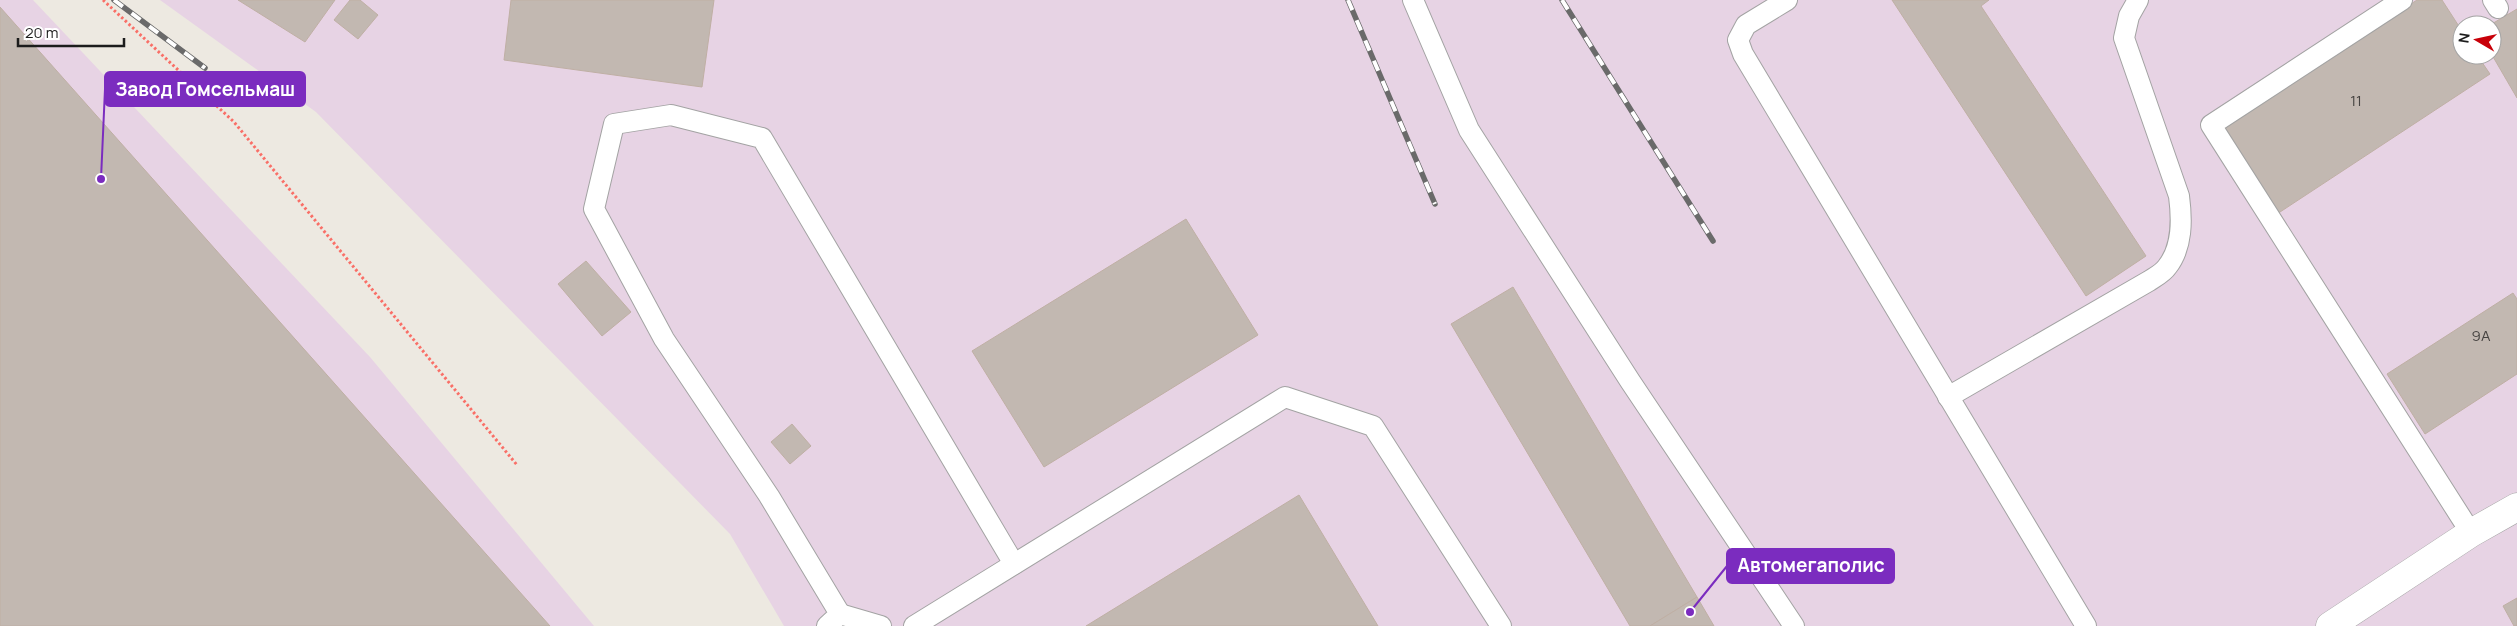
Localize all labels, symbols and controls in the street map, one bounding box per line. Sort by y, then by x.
scale bar [18,15,124,47]
north arrow [2452,15,2502,65]
text: 20 m [25,22,58,43]
text: N [2453,31,2474,44]
callout: Завод Гомсельмаш [105,72,305,106]
text: Завод Гомсельмаш [115,76,295,102]
house number: 11 [2350,90,2362,111]
house number: 9А [2472,325,2491,346]
callout: Автомегаполис [1727,549,1894,583]
text: Автомегаполис [1737,552,1885,578]

